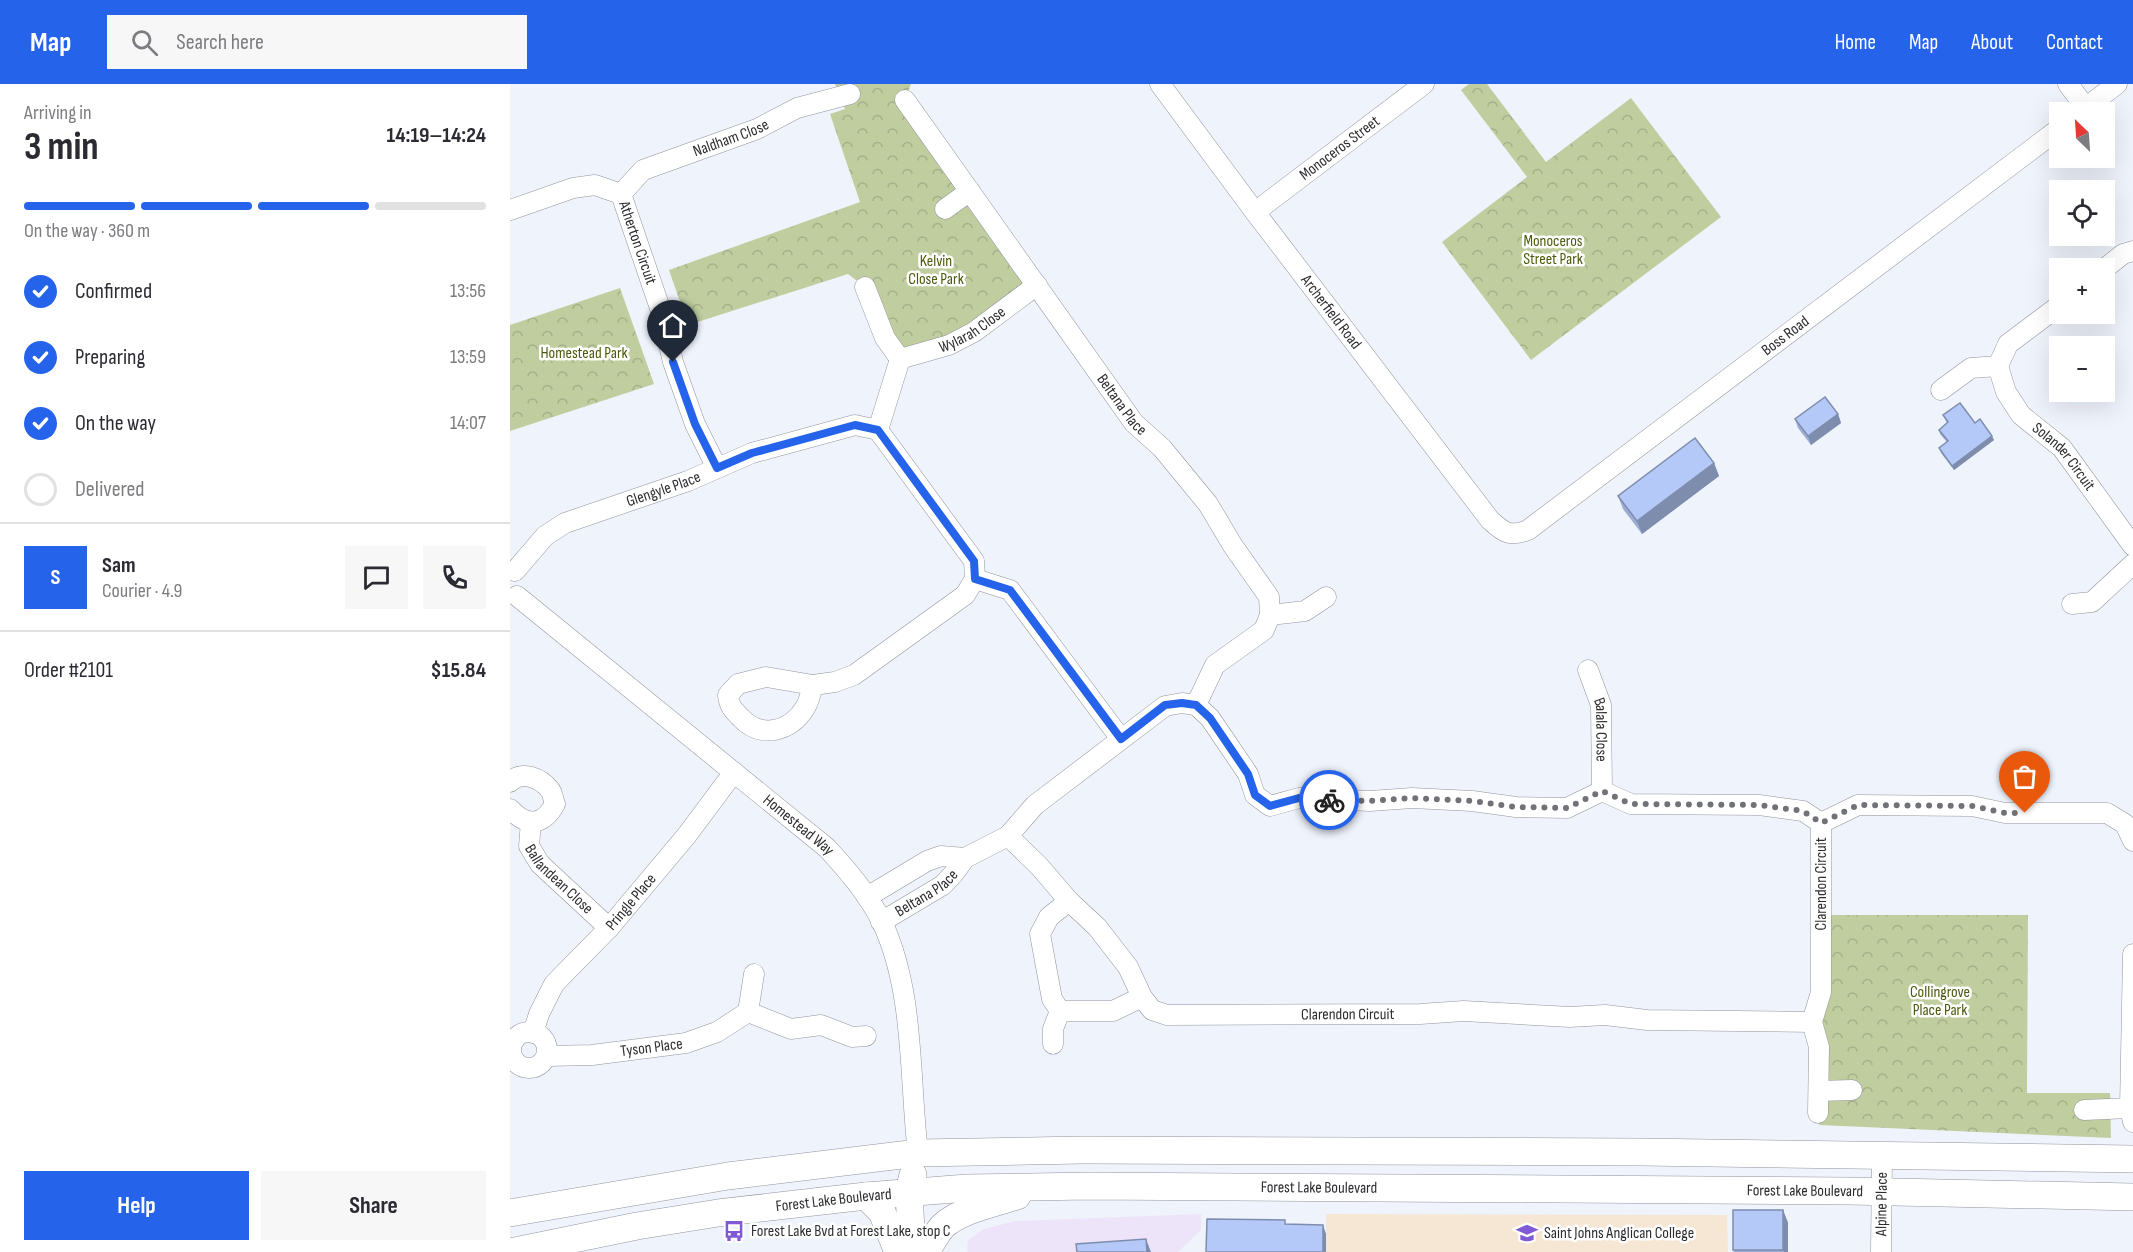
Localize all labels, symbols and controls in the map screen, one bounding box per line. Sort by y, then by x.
search box [107,15,527,69]
text: Map [30,26,71,59]
icon: search [128,26,161,59]
text: Search here [176,29,264,56]
text: Home [1835,30,1876,55]
text: Map [1909,30,1938,55]
text: About [1971,30,2013,55]
text: Contact [2046,30,2103,55]
text: Arriving in [24,101,92,125]
north arrow [2049,102,2115,168]
map controls [2049,102,2115,402]
street label: Monoceros Street [1296,112,1383,184]
street label: Naldham Close [690,115,772,161]
text: 14:19–14:24 [387,122,486,149]
text: 3 min [24,124,99,171]
button: locate [2049,180,2115,246]
street label: Atherton Circuit [614,198,661,287]
text: On the way · 360 m [24,219,150,243]
park label: Monoceros Street Park [1523,232,1583,269]
park label: Kelvin Close Park [908,252,964,289]
button: + [2049,258,2115,324]
street label: Archerfield Road [1296,270,1366,353]
icon: check [24,275,57,308]
text: Confirmed [75,278,152,305]
text: 13:56 [450,279,486,303]
pin [647,300,698,362]
street label: Wylarah Close [937,302,1009,357]
icon: home [656,309,689,342]
street label: Boss Road [1758,312,1813,360]
button: − [2049,336,2115,402]
icon: check [24,341,57,374]
text: Preparing [75,344,145,371]
park label: Homestead Park [540,344,628,363]
text: 13:59 [450,345,486,369]
street label: Beltana Place [1093,370,1151,439]
icon: check [24,407,57,440]
text: On the way [75,410,156,437]
text: 14:07 [450,411,486,435]
street label: Solander Circuit [2028,418,2099,495]
street label: Glengyle Place [624,467,703,511]
text: Delivered [75,476,144,503]
button: chat [345,546,408,609]
button: phone [423,546,486,609]
text: Sam [102,552,136,579]
text: S [51,564,60,591]
text: Courier · 4.9 [102,579,182,603]
text: Order #2101 [24,657,113,684]
text: $15.84 [431,657,486,684]
street label: Balala Close [1590,695,1611,762]
pin [1999,751,2050,813]
icon: bag [2008,760,2041,793]
courier [1299,770,1359,830]
icon: bike [1313,784,1346,817]
street label: Homestead Way [759,790,838,859]
street label: Clarendon Circuit [1812,837,1831,931]
street label: Ballandean Close [521,841,597,918]
street label: Beltana Place [892,866,962,921]
street label: Pringle Place [602,870,660,934]
park label: Collingrove Place Park [1910,983,1970,1020]
street label: Clarendon Circuit [1301,1005,1394,1024]
street label: Tyson Place [619,1034,684,1061]
button: Help [24,1171,249,1240]
button: Share [261,1171,486,1240]
street label: Alpine Place [1872,1172,1891,1237]
street label: Forest Lake Boulevard [1261,1178,1377,1197]
street label: Forest Lake Boulevard [1747,1181,1863,1201]
street label: Forest Lake Boulevard [775,1185,892,1216]
bus stop icon: Forest Lake Bvd at Forest Lake, stop C [722,1219,746,1243]
school or university icon: Saint Johns Anglican College [1515,1221,1539,1245]
place label: Forest Lake Bvd at Forest Lake, stop C [751,1222,951,1241]
place label: Saint Johns Anglican College [1544,1224,1694,1243]

